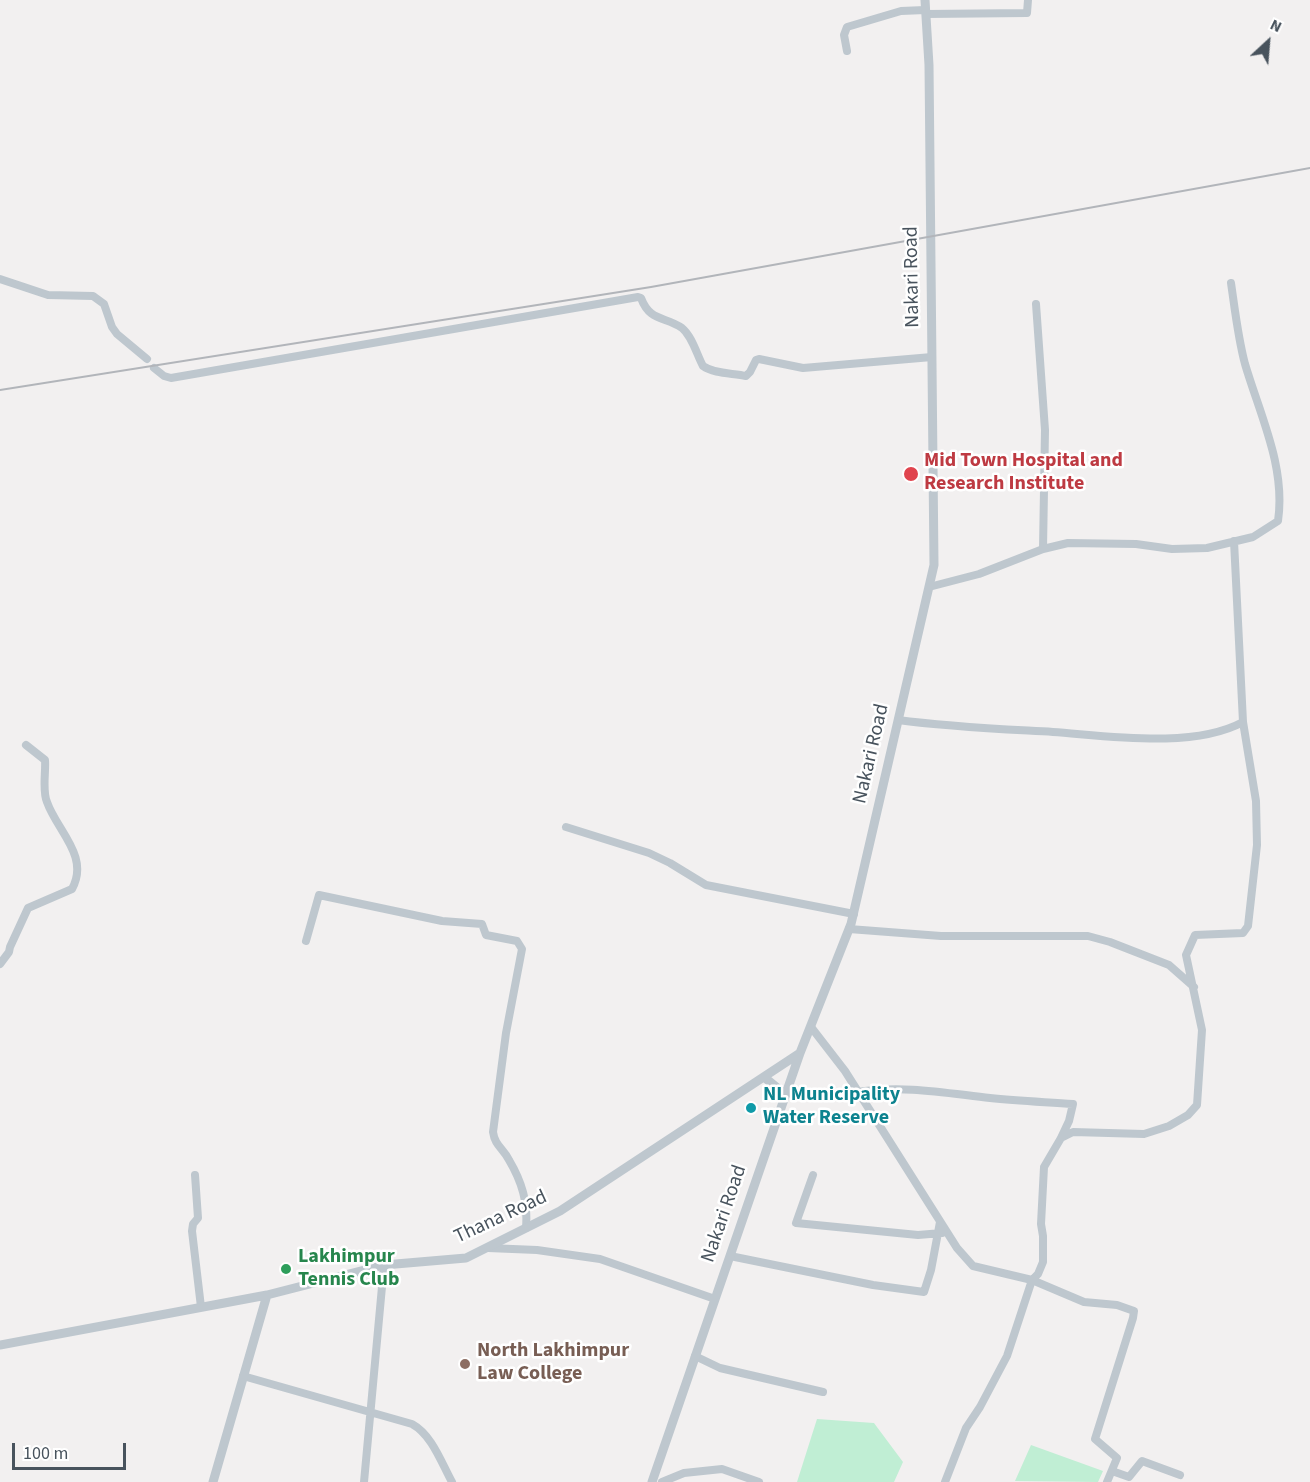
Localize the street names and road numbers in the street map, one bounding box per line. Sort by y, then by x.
street label: Nakari Road [900,226,926,328]
street label: Nakari Road [849,702,895,806]
street label: Nakari Road [697,1162,753,1266]
street label: Thana Road [451,1186,551,1250]

